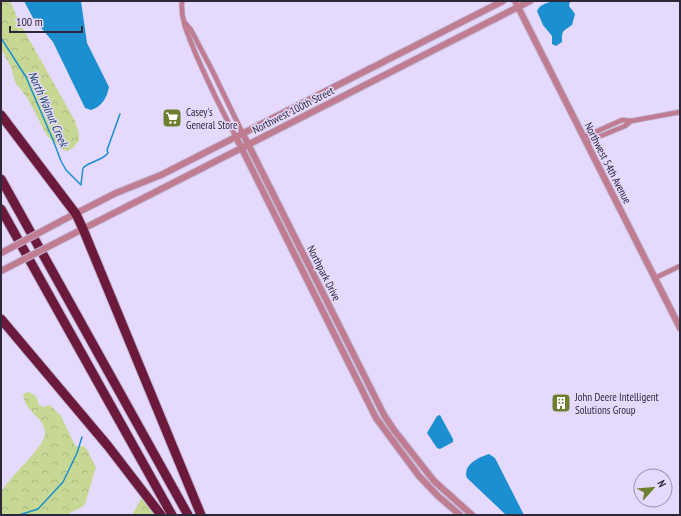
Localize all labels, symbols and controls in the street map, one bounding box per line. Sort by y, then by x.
scale bar [10,8,82,34]
text: 100 m [16,14,43,29]
water label: North Walnut Creek [25,69,72,150]
street label: Northwest 100th Street [250,83,336,137]
place label: Casey's General Store [186,105,238,132]
supermarket icon: Casey's General Store [161,107,183,129]
street label: Northwest 54th Avenue [581,120,635,206]
street label: Northpark Drive [304,243,344,303]
place label: John Deere Intelligent Solutions Group [574,390,659,417]
building icon: John Deere Intelligent Solutions Group [550,392,572,414]
north arrow [633,468,673,508]
text: N [654,478,670,489]

